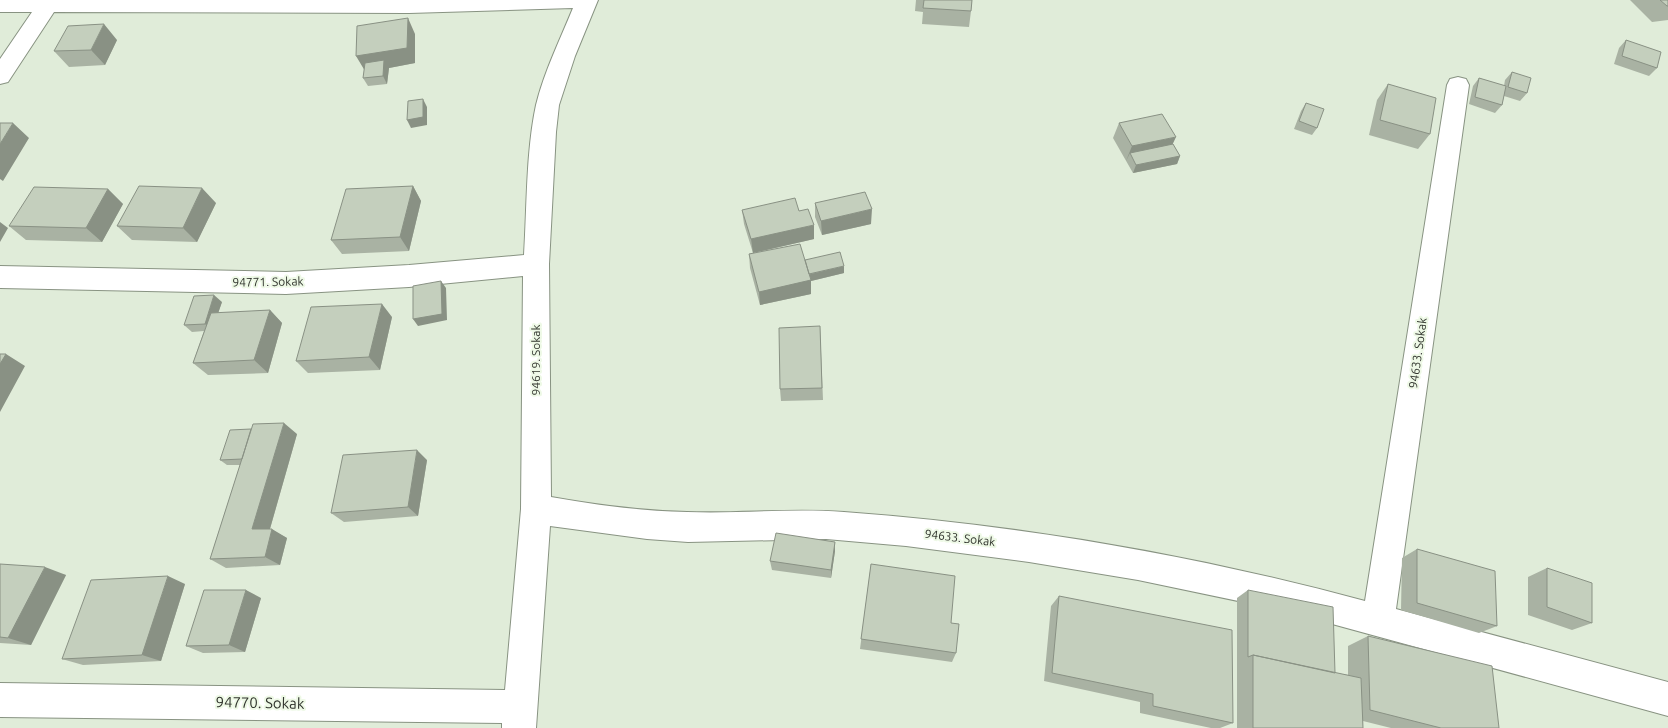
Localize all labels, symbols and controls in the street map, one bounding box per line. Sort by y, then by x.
street label: 94771. Sokak [232,274,304,289]
street label: 94633. Sokak [1406,317,1429,389]
street label: 94619. Sokak [529,324,542,396]
street label: 94633. Sokak [924,527,996,548]
street label: 94770. Sokak [215,693,305,712]

